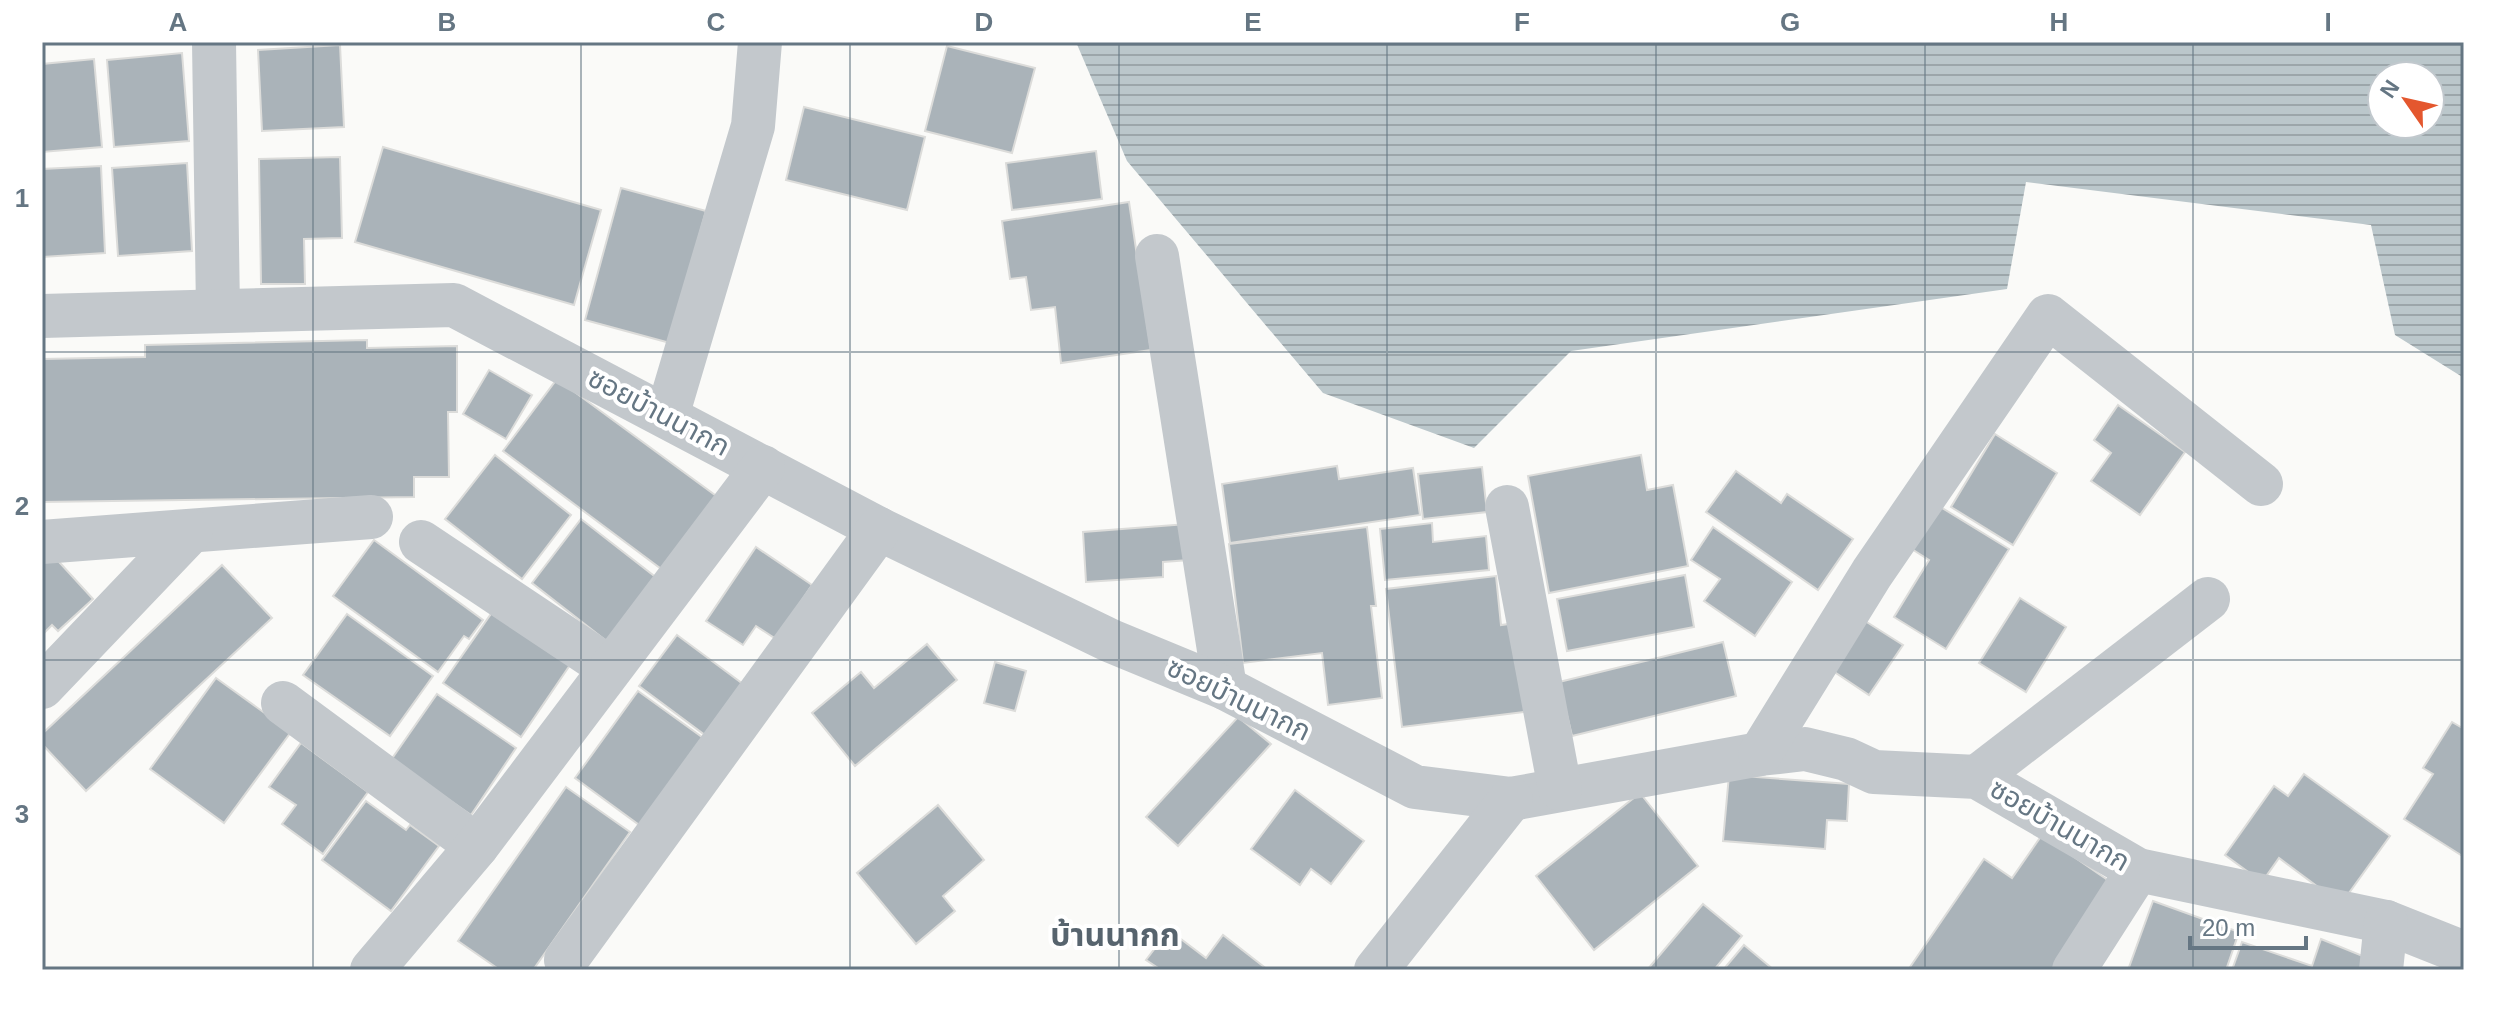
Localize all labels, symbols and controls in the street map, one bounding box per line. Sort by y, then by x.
text: A [169,7,188,37]
text: B [438,7,456,37]
text: C [707,7,726,37]
text: D [975,7,993,37]
text: E [1244,7,1262,37]
text: F [1514,7,1530,37]
text: G [1780,7,1800,37]
text: H [2050,7,2068,37]
text: I [2324,7,2332,37]
north arrow [2366,60,2446,140]
text: N [2375,76,2405,103]
text: 1 [15,183,29,213]
street label: ซอยบ้านนากก [583,362,735,462]
text: 2 [15,491,29,521]
street label: ซอยบ้านนากก [1162,651,1316,747]
street label: ซอยบ้านนากก [1985,773,2135,877]
text: 3 [15,799,29,829]
scale bar [2190,900,2306,950]
text: 20 m [2202,914,2255,941]
district label: บ้านนากก [1050,917,1180,953]

